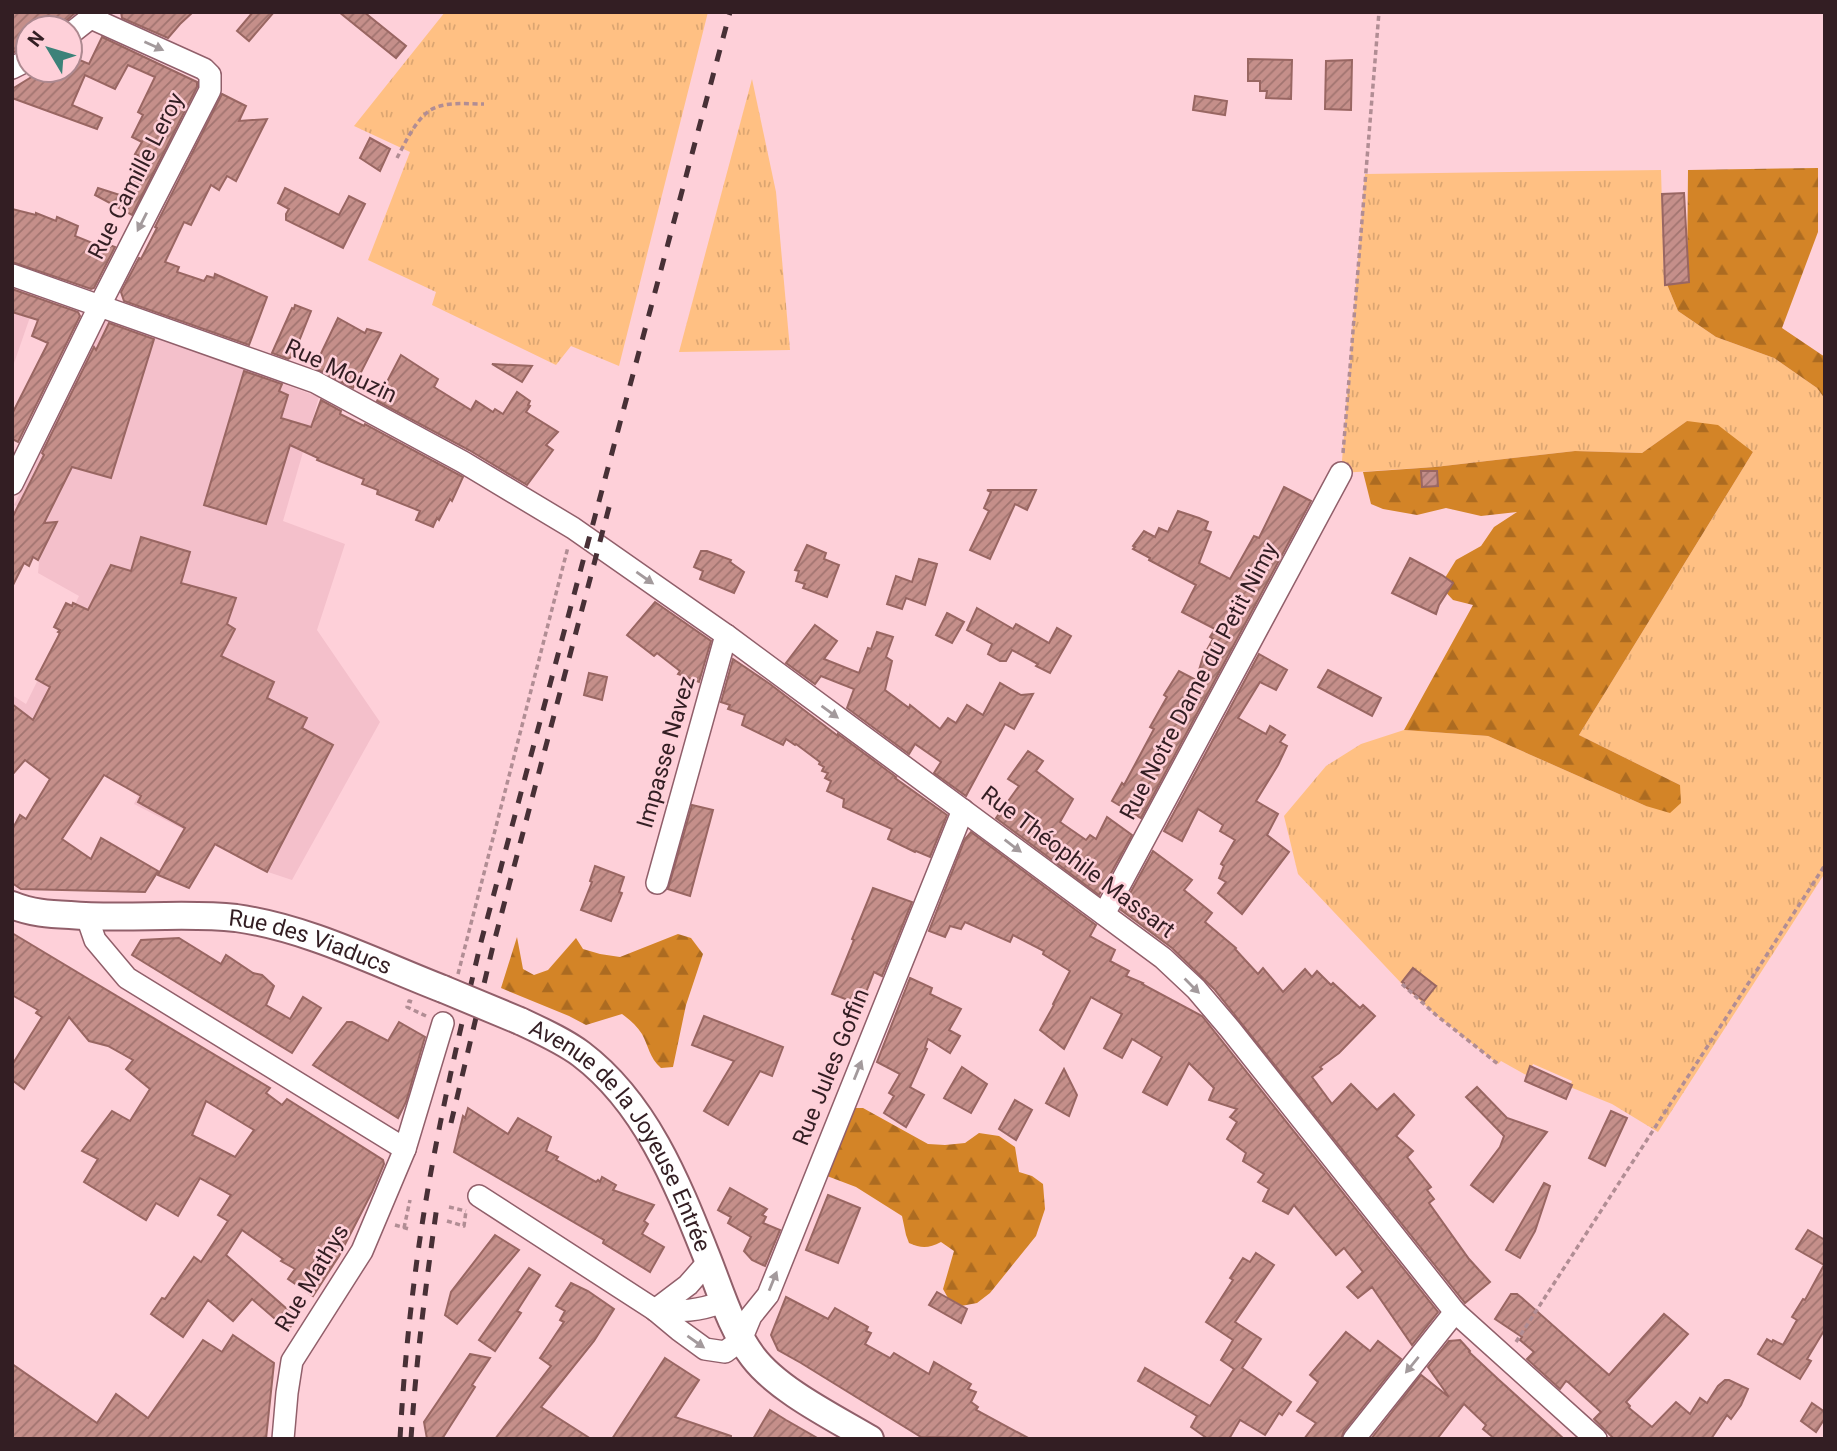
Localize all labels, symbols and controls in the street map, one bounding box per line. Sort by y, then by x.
north arrow [14,14,84,84]
text: N [23,26,49,51]
one-way arrow [143,41,164,52]
street label: Rue Camille Leroy [82,88,190,264]
one-way arrow [136,213,148,232]
street label: Rue Mouzin [281,333,401,409]
street label: Rue Notre Dame du Petit Nimy [1114,538,1284,824]
one-way arrow [636,571,654,585]
street label: Impasse Navez [631,673,701,831]
one-way arrow [820,704,838,719]
street label: Rue Théophile Massart [976,780,1180,944]
one-way arrow [1004,839,1022,853]
street label: Rue des Viaducs [227,904,396,980]
one-way arrow [1184,977,1201,994]
street label: Rue Jules Goffin [787,985,875,1149]
street label: Avenue de la Joyeuse Entrée [525,1014,717,1255]
one-way arrow [853,1059,864,1080]
street label: Rue Mathys [269,1219,355,1337]
one-way arrow [768,1270,779,1291]
one-way arrow [687,1335,705,1349]
one-way arrow [1405,1357,1420,1374]

